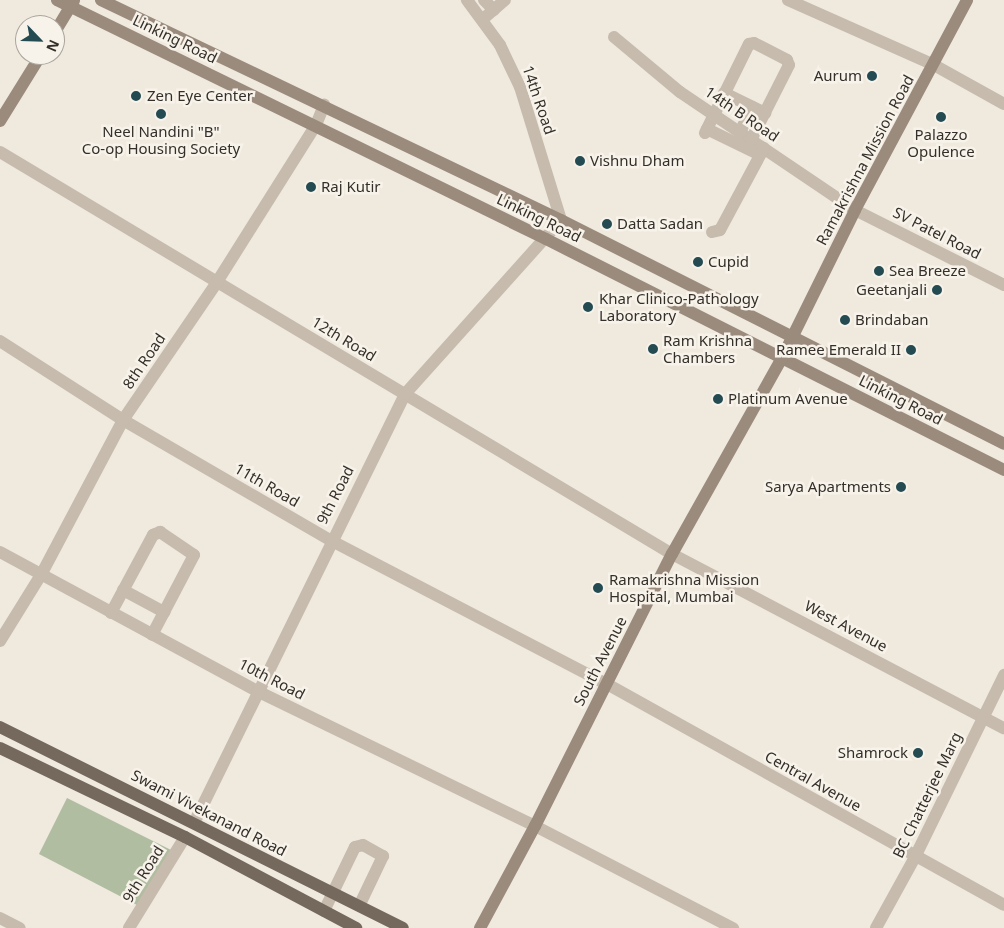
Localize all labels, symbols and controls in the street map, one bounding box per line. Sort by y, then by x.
street label: Linking Road [130,11,220,67]
north arrow [15,15,65,65]
text: N [42,37,64,55]
street label: 14th Road [519,63,559,137]
place label: Aurum [814,67,862,85]
marker: Aurum [866,70,878,82]
street label: Ramakrishna Mission Road [812,72,918,248]
street label: 14th B Road [702,83,782,145]
place label: Zen Eye Center [147,87,253,105]
marker: Zen Eye Center [129,89,143,103]
marker: Neel Nandini "B" Co-op Housing Society [155,108,167,120]
marker: Palazzo Opulence [935,111,947,123]
place label: Neel Nandini "B" Co-op Housing Society [82,122,240,157]
place label: Palazzo Opulence [907,125,975,160]
place label: Vishnu Dham [590,152,684,170]
marker: Vishnu Dham [574,155,586,167]
place label: Raj Kutir [321,178,381,196]
marker: Raj Kutir [305,181,317,193]
street label: Linking Road [494,190,584,246]
street label: SV Patel Road [890,203,984,263]
place label: Datta Sadan [617,215,703,233]
marker: Datta Sadan [601,218,613,230]
place label: Cupid [708,253,749,271]
marker: Cupid [692,256,704,268]
place label: Sea Breeze [889,262,966,280]
marker: Sea Breeze [873,265,885,277]
place label: Geetanjali [856,281,927,299]
marker: Geetanjali [931,284,943,296]
place label: Khar Clinico-Pathology Laboratory [599,289,759,324]
marker: Khar Clinico-Pathology Laboratory [581,300,595,314]
place label: Brindaban [855,311,929,329]
street label: 12th Road [309,313,379,365]
marker: Brindaban [839,314,851,326]
street label: 8th Road [119,330,169,392]
place label: Ram Krishna Chambers [663,331,752,366]
place label: Ramee Emerald II [776,341,901,359]
marker: Ram Krishna Chambers [647,343,659,355]
marker: Ramee Emerald II [905,344,917,356]
street label: Linking Road [856,371,946,429]
place label: Platinum Avenue [728,390,848,408]
marker: Platinum Avenue [712,393,724,405]
street label: 11th Road [231,459,303,511]
street label: 9th Road [313,463,357,527]
place label: Sarya Apartments [765,478,891,496]
marker: Sarya Apartments [895,481,907,493]
place label: Ramakrishna Mission Hospital, Mumbai [609,570,759,605]
marker: Ramakrishna Mission Hospital, Mumbai [591,581,605,595]
street label: West Avenue [801,597,891,655]
street label: South Avenue [570,613,630,709]
street label: 10th Road [236,655,308,703]
street label: BC Chatterjee Marg [889,729,965,861]
place label: Shamrock [838,744,908,762]
street label: Central Avenue [762,747,864,815]
marker: Shamrock [912,747,924,759]
street label: Swami Vivekanand Road [128,766,290,860]
street label: 9th Road [119,842,167,906]

